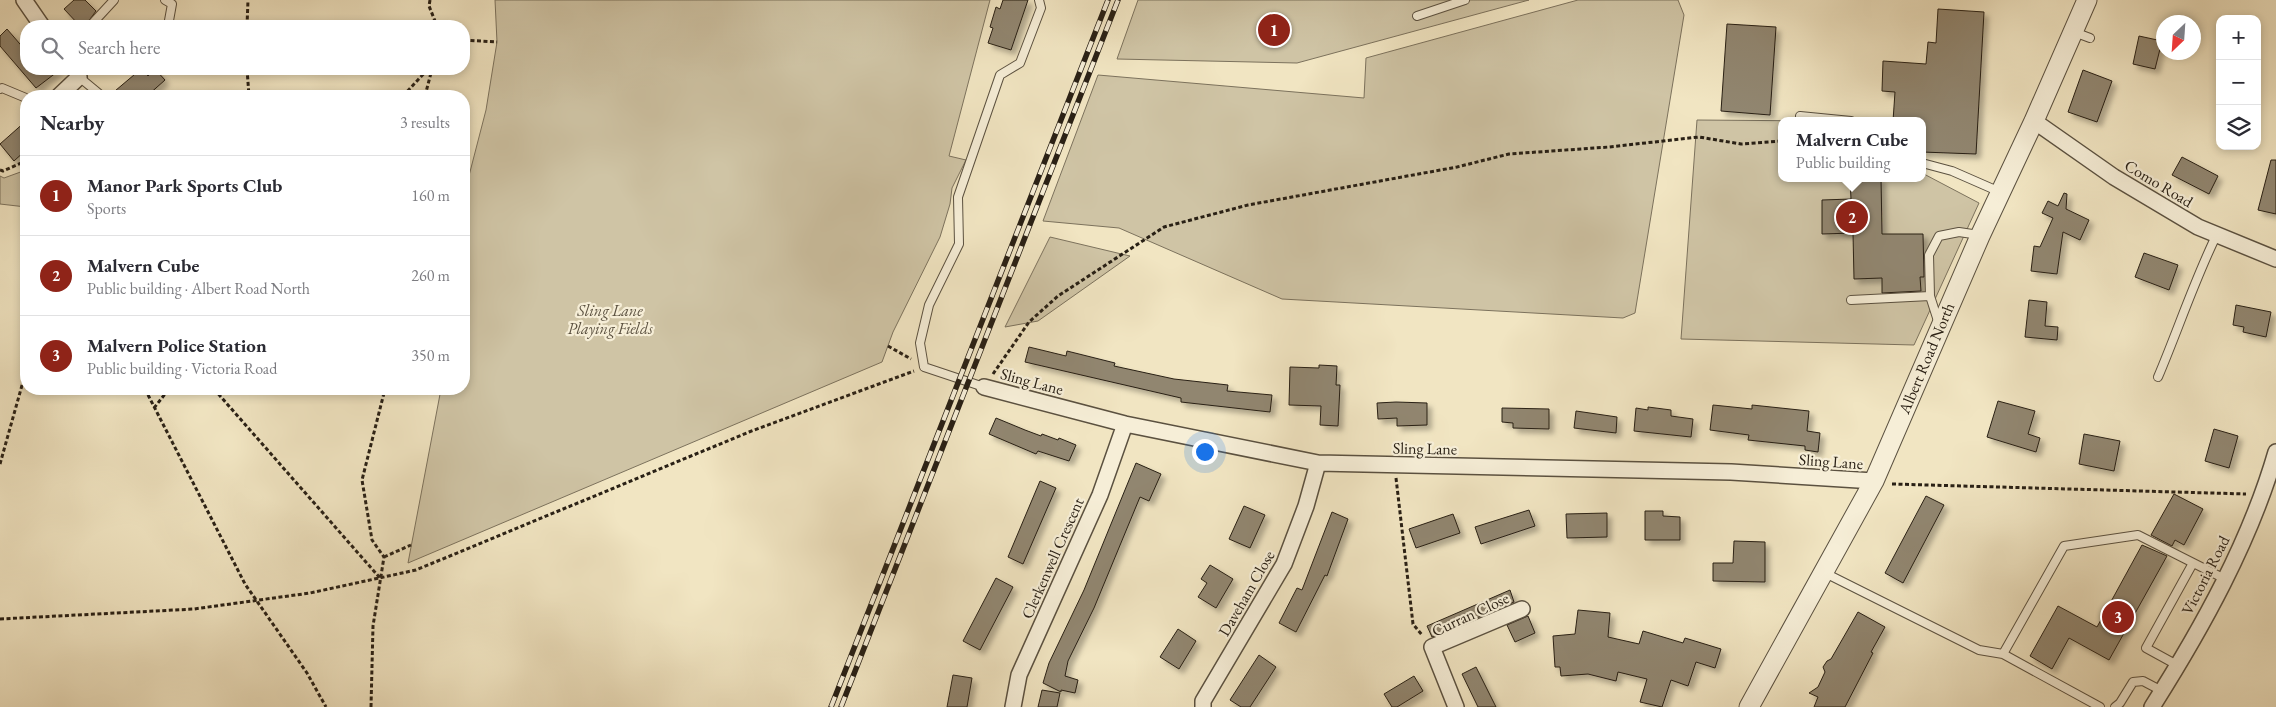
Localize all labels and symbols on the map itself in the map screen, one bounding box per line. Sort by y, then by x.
pin: 1 [1258,11,1290,49]
north arrow [2156,15,2201,60]
street label: Como Road [2121,155,2198,213]
pin: 2 [1836,198,1868,236]
street label: Albert Road North [1893,299,1959,418]
park label: Sling Lane Playing Fields [567,300,653,339]
street label: Sling Lane [998,363,1066,400]
street label: Sling Lane [1393,437,1457,460]
your location [1192,439,1218,465]
street label: Sling Lane [1798,449,1864,474]
street label: Clerkenwell Crescent [1016,494,1089,622]
street label: Victoria Road [2177,531,2235,618]
street label: Daveham Close [1213,547,1279,640]
street label: Curran Close [1428,587,1512,642]
pin: 3 [2102,598,2134,636]

